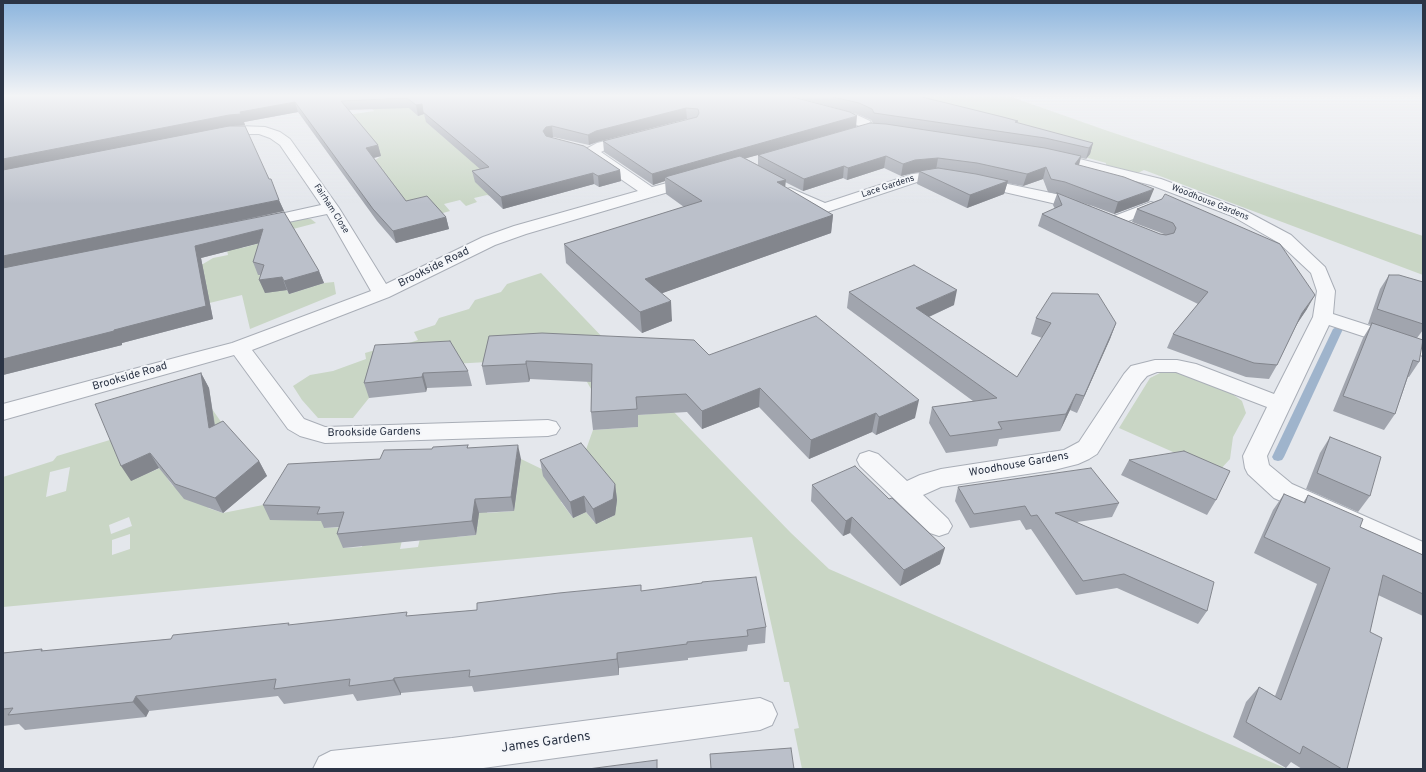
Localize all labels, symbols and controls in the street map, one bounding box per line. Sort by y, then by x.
street label: Lace Gardens [860,173,916,201]
street label: Fairham Close [311,182,351,236]
street label: Woodhouse Gardens [1170,182,1250,224]
street label: Brookside Road [396,245,472,291]
street label: Brookside Road [91,360,169,394]
street label: Brookside Gardens [327,426,421,440]
street label: Woodhouse Gardens [968,450,1070,480]
street label: James Gardens [500,729,592,757]

